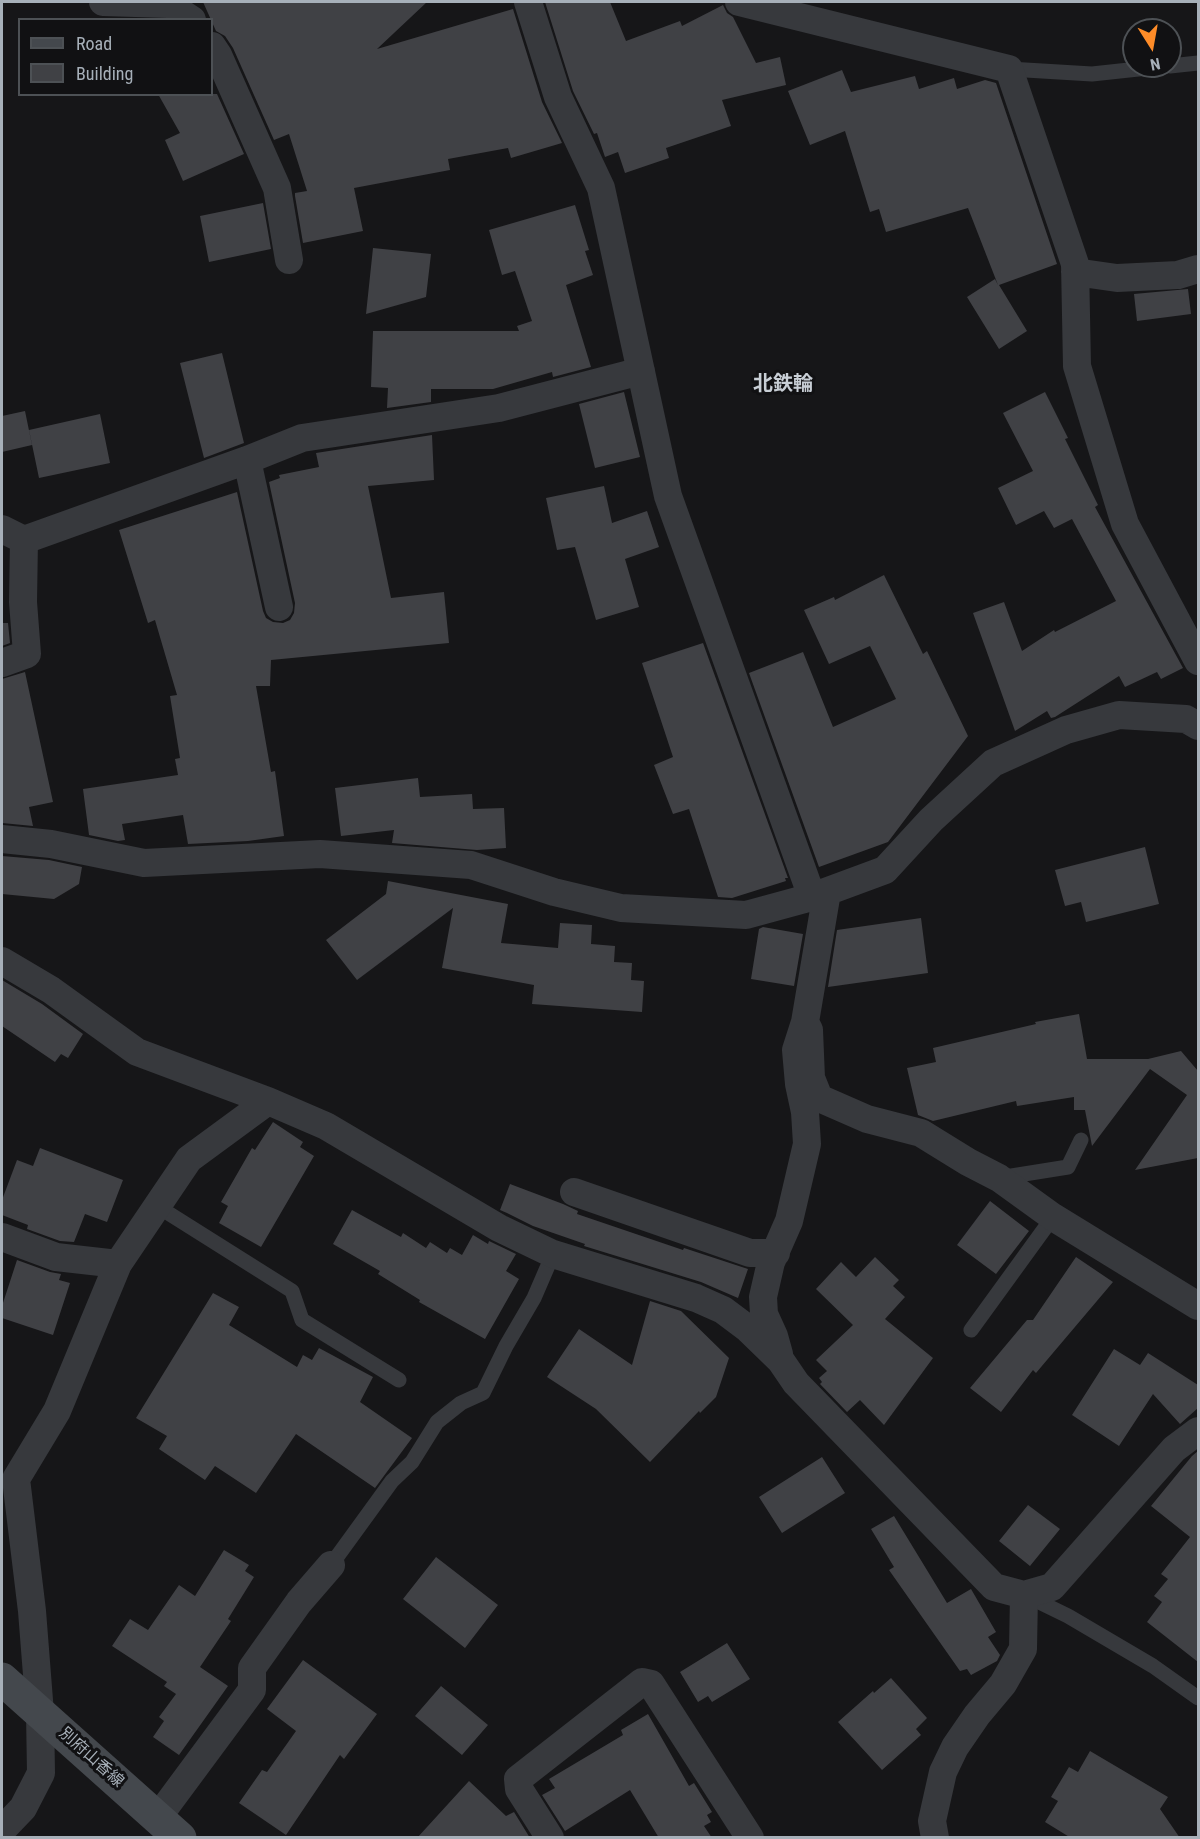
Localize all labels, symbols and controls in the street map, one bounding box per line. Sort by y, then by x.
legend [18,18,213,96]
north arrow [1122,18,1182,78]
text: Road [76,33,112,54]
text: N [1149,54,1162,74]
text: Building [76,63,133,84]
district label: 北鉄輪 [753,373,813,397]
street label: 別府山香線 [55,1724,127,1792]

